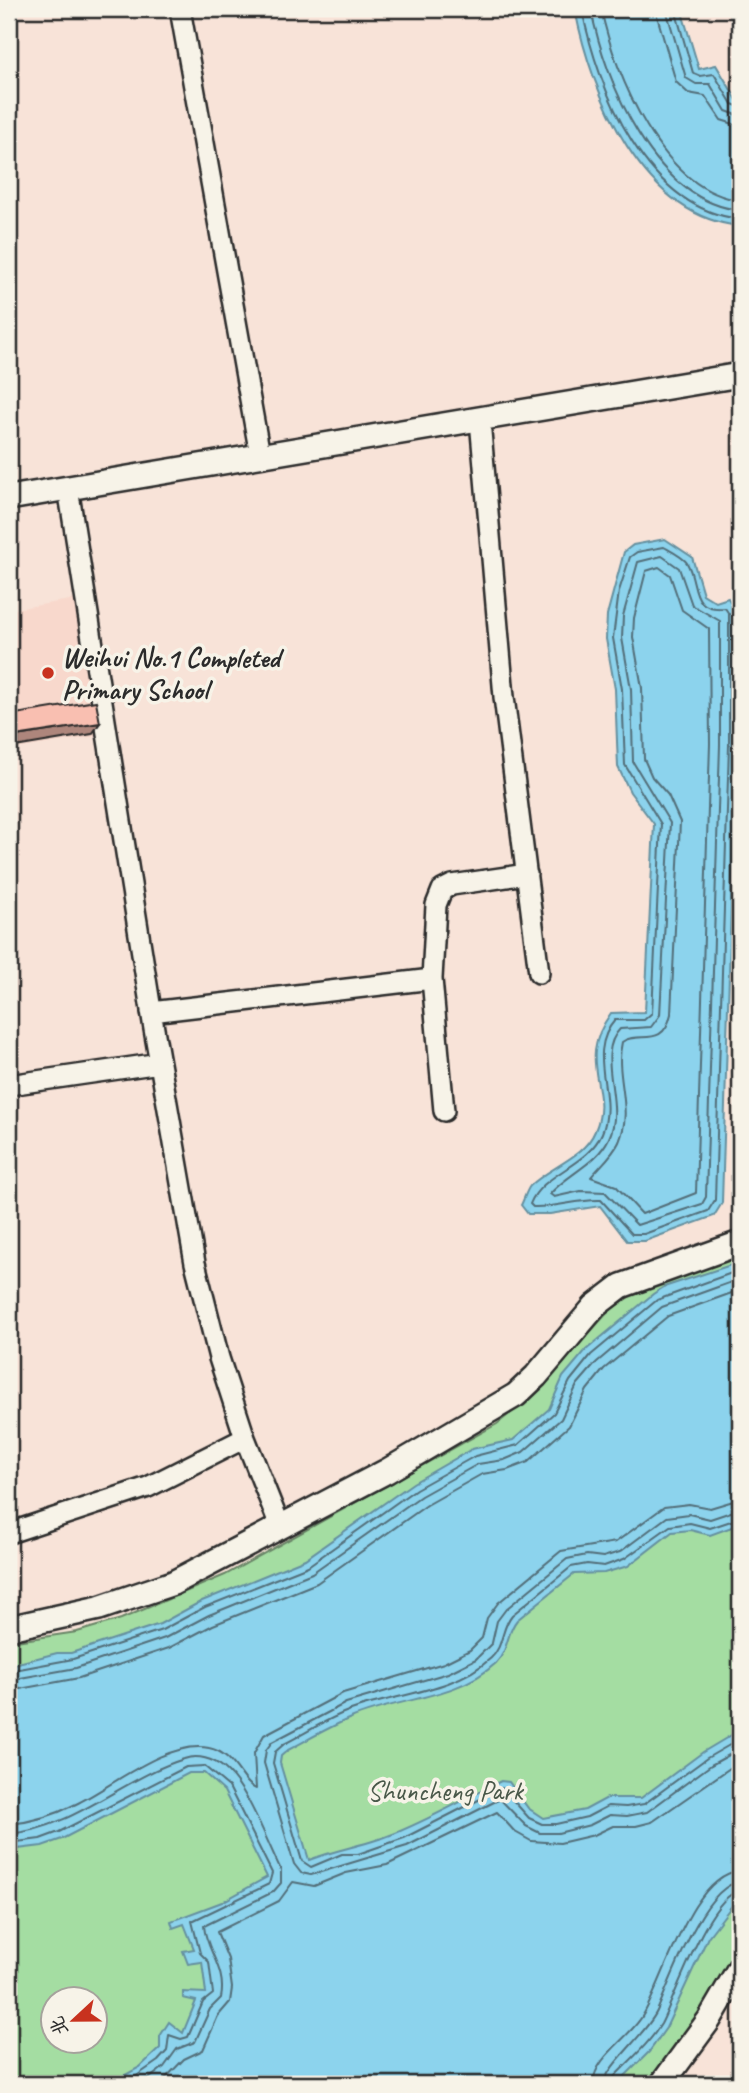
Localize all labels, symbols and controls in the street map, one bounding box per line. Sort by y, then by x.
place label: Weihui No.1 Completed Primary School [62,640,285,707]
marker: Weihui No.1 Completed Primary School [40,665,56,681]
park label: Shuncheng Park [367,1773,525,1808]
north arrow [38,1984,108,2054]
text: 北 [44,2013,74,2039]

